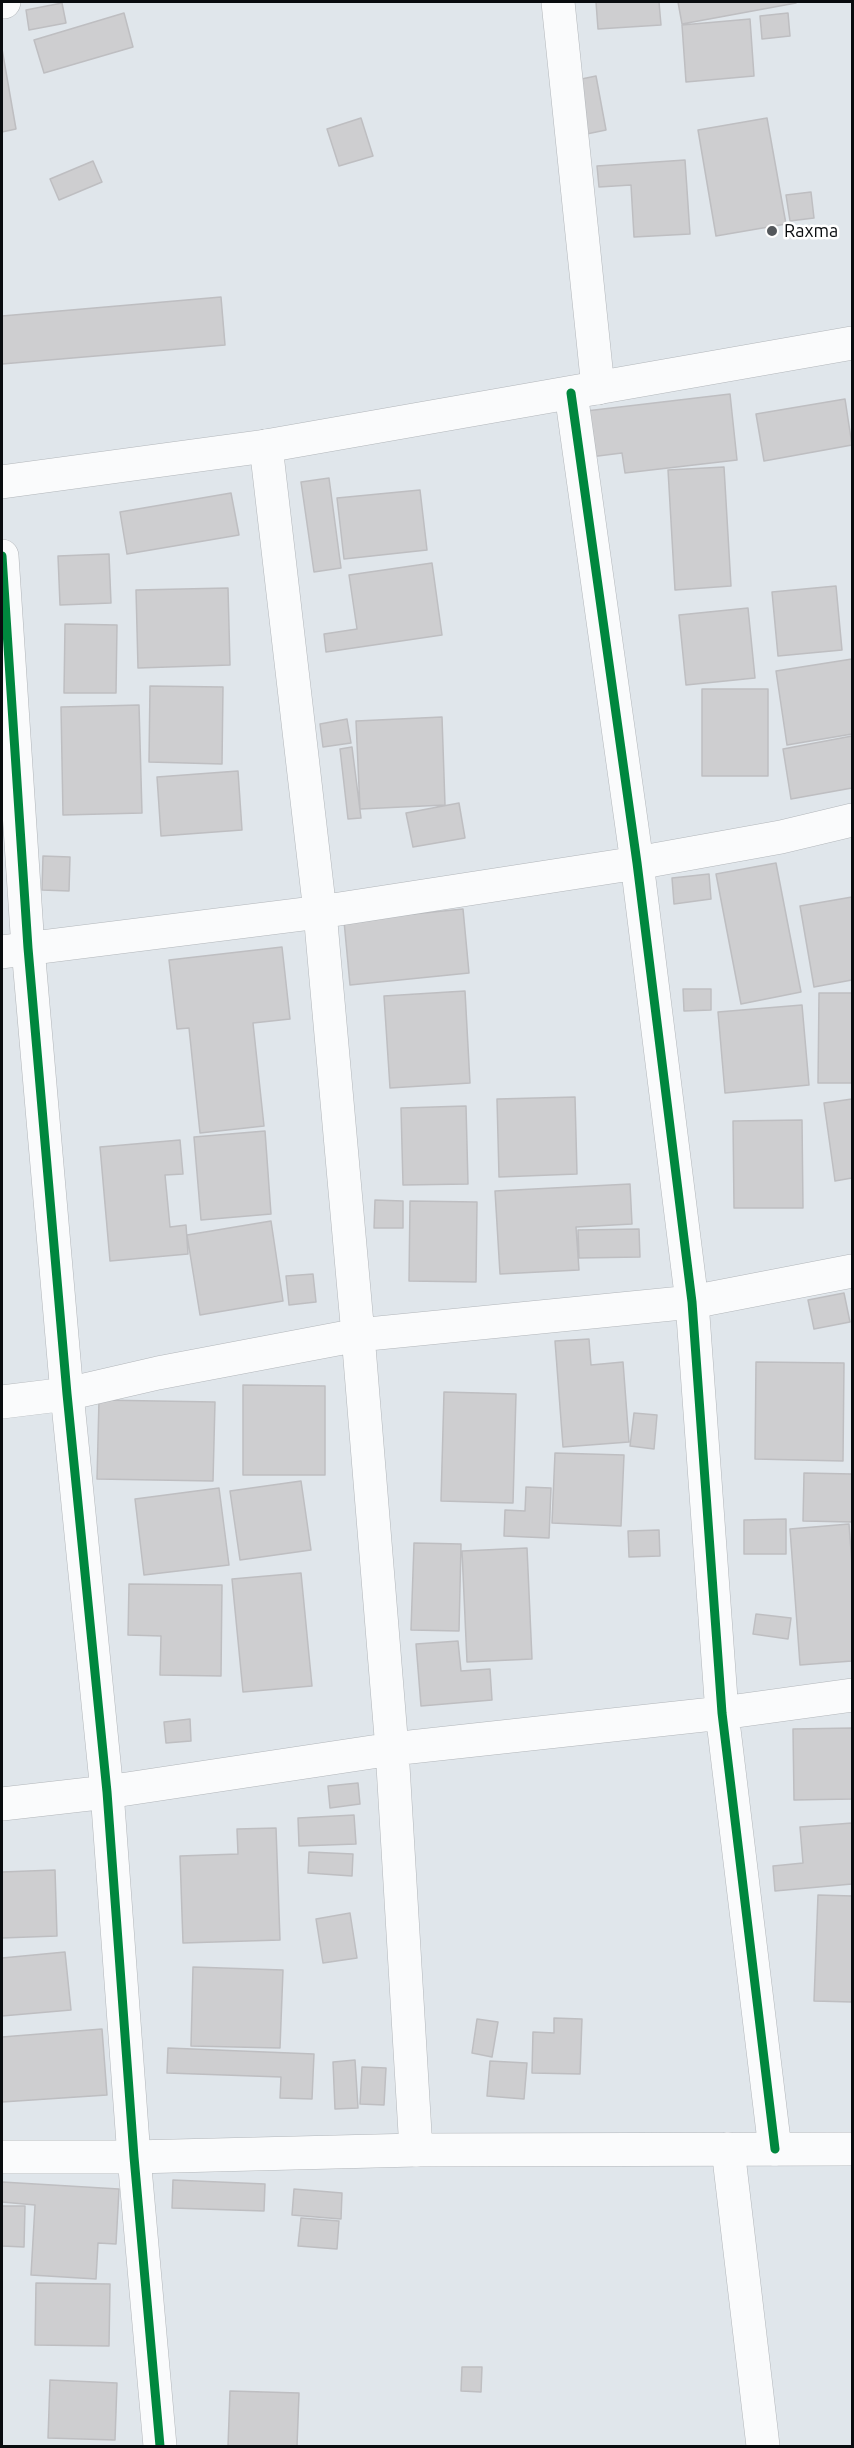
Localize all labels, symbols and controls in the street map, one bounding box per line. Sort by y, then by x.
place label: Raxma [784,220,838,242]
marker: Raxma [765,224,779,238]

